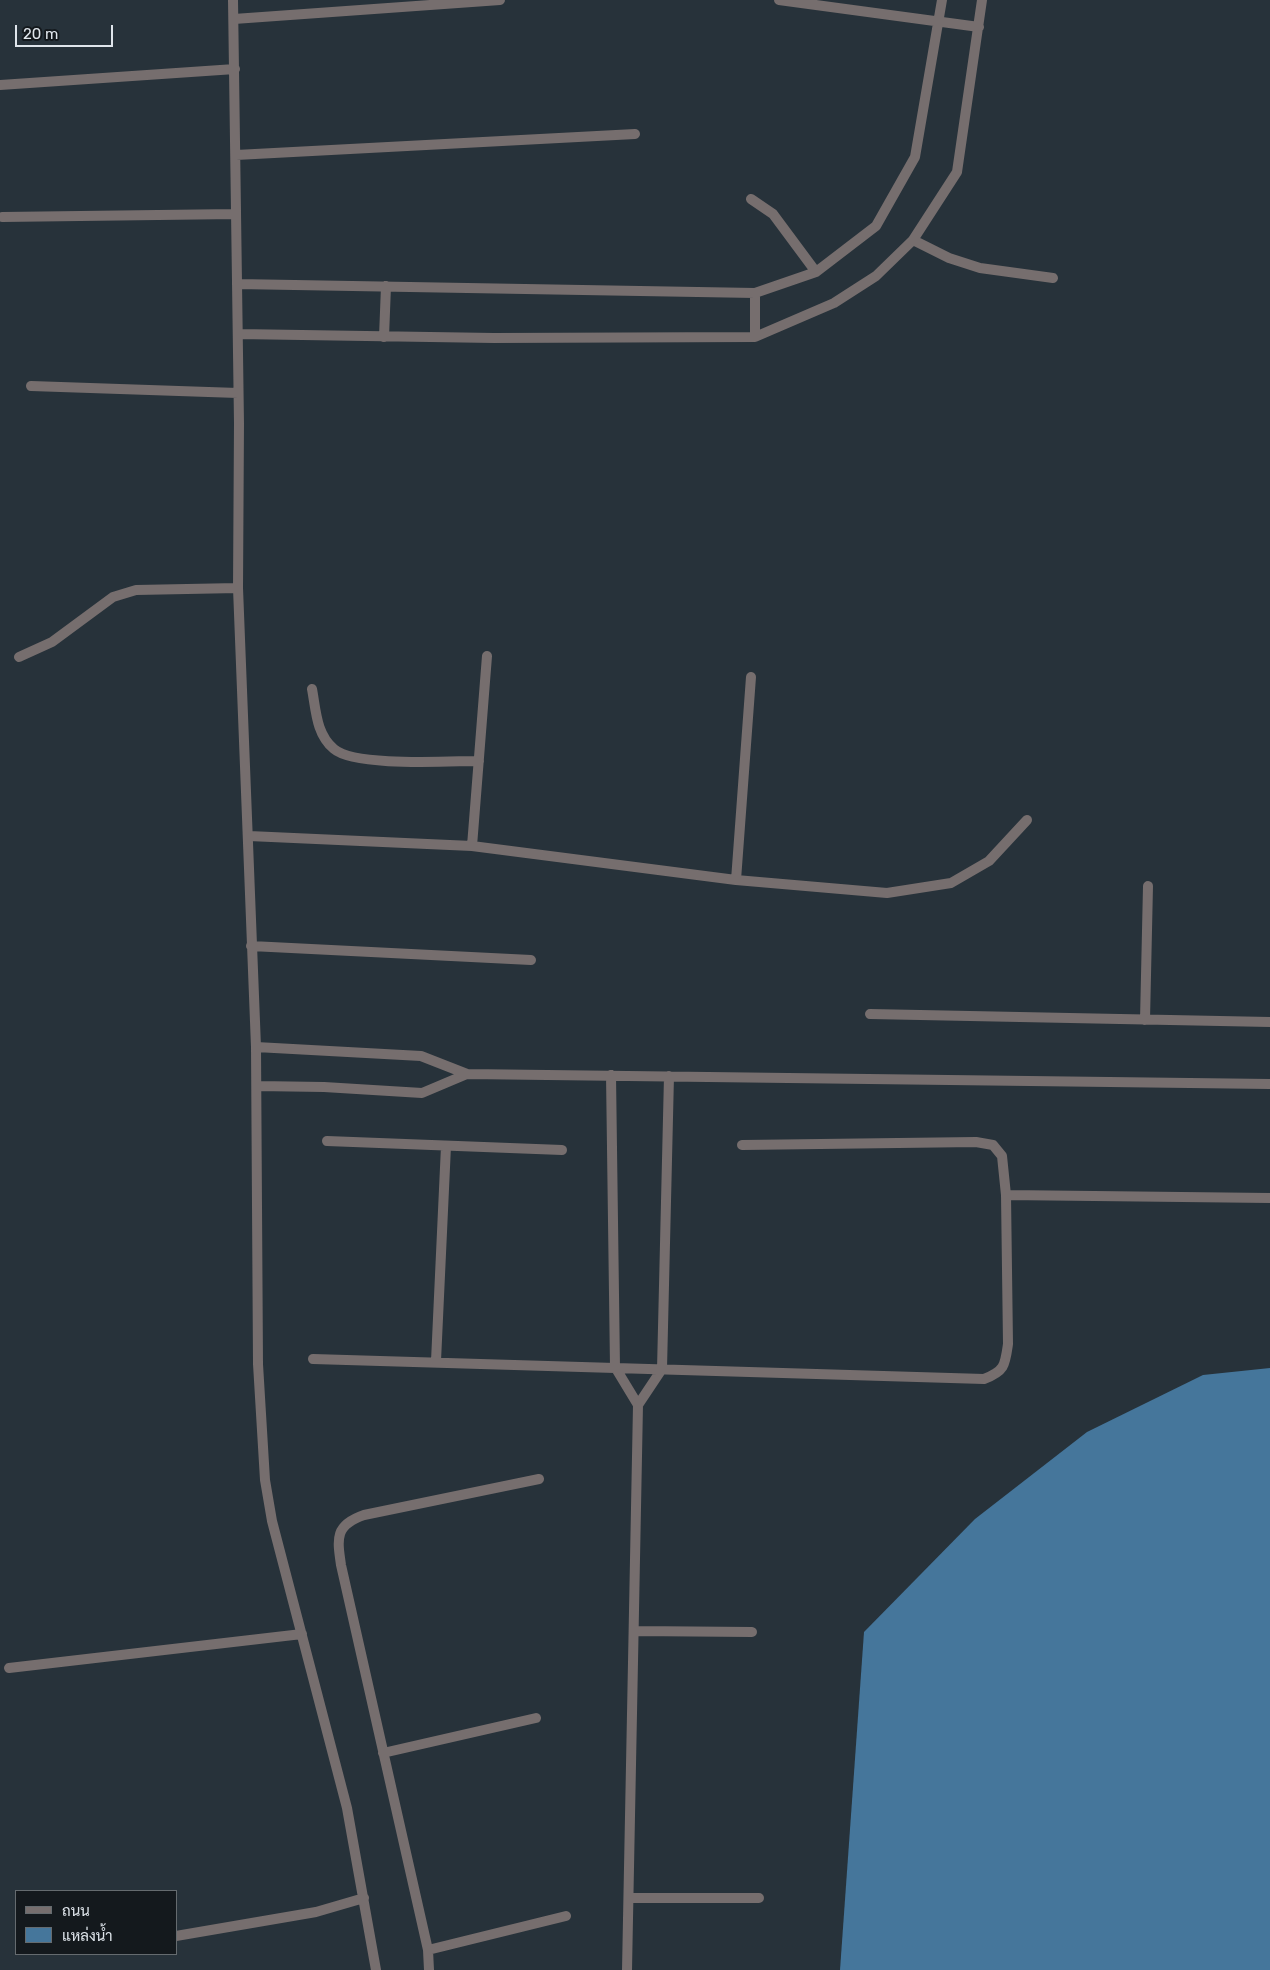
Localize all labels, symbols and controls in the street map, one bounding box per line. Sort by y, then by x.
scale bar [18,15,115,47]
text: 20 m [23,25,58,43]
legend [15,1890,178,1955]
text: ถนน [62,1902,90,1920]
text: แหล่งน้ำ [62,1927,113,1945]

